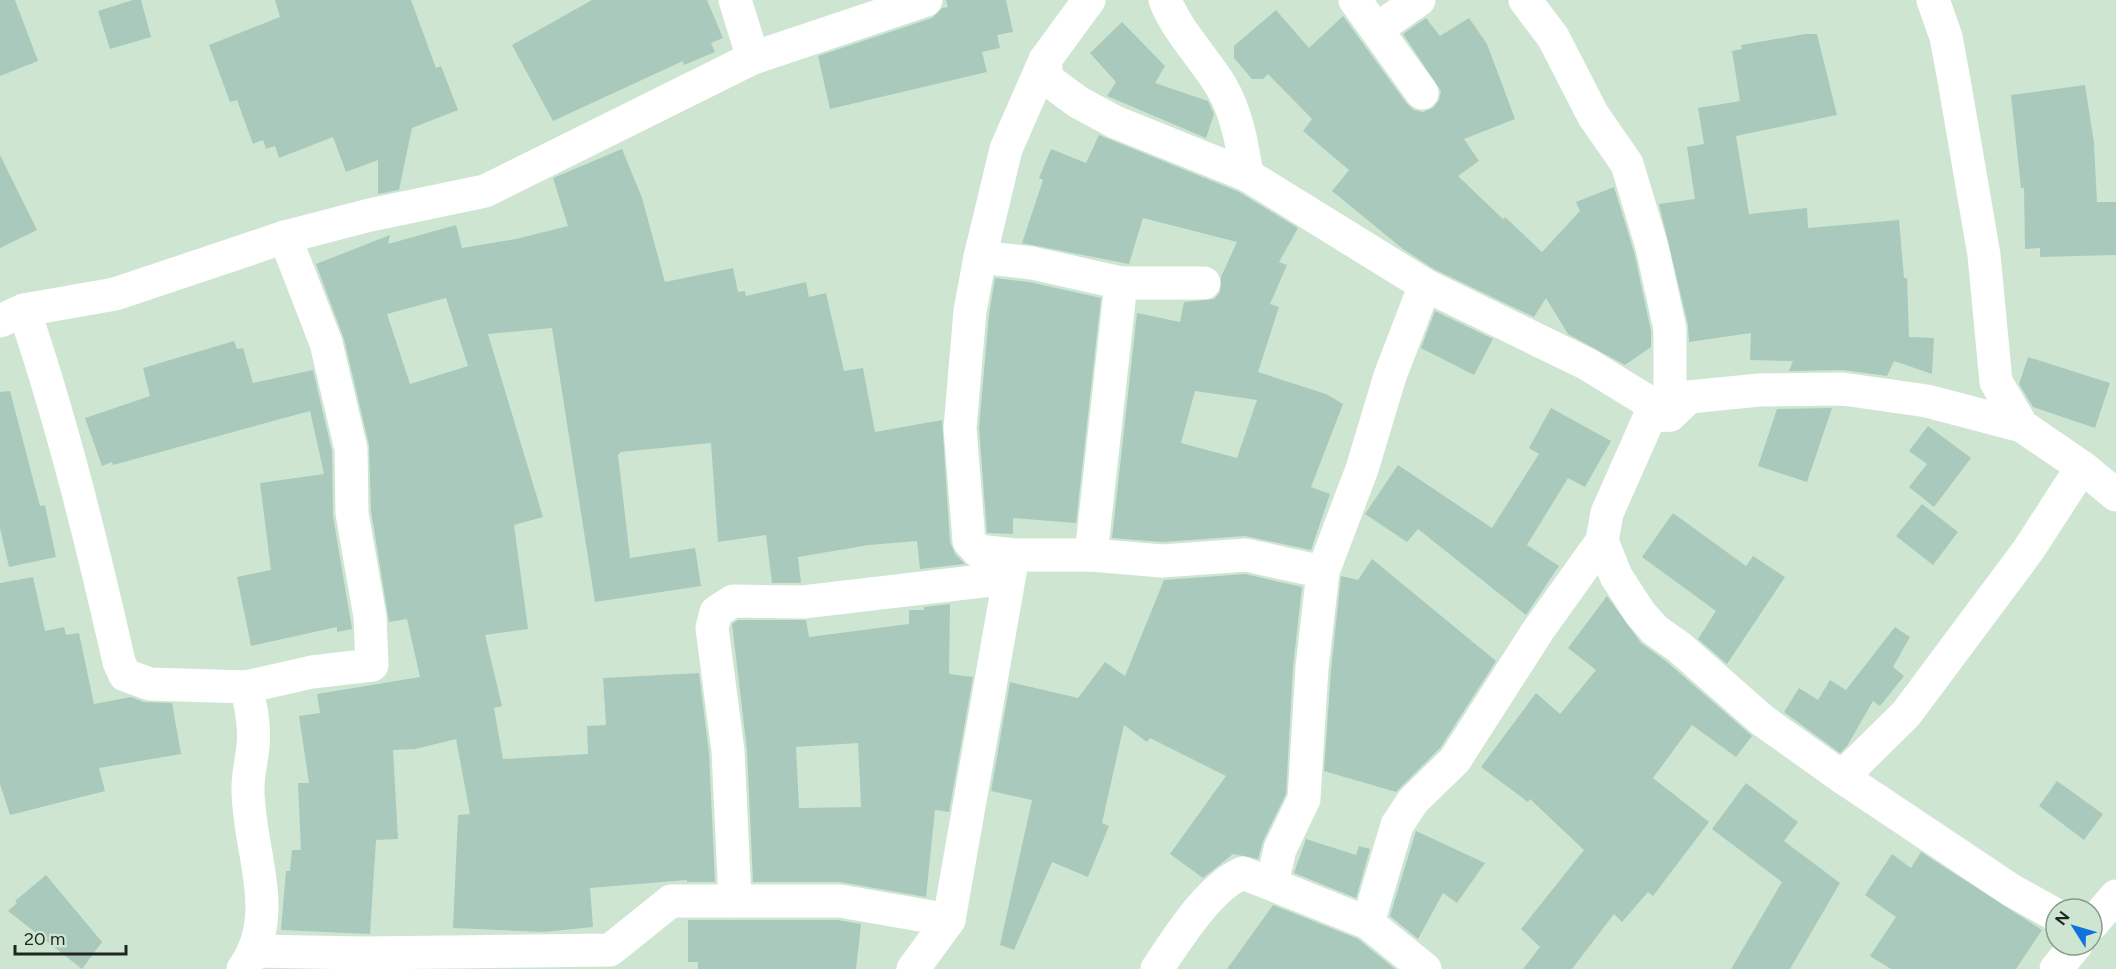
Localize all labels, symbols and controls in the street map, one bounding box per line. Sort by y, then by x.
north arrow [2044,897,2104,957]
text: N [2051,908,2074,929]
scale bar [15,918,126,956]
text: 20 m [24,928,65,950]

